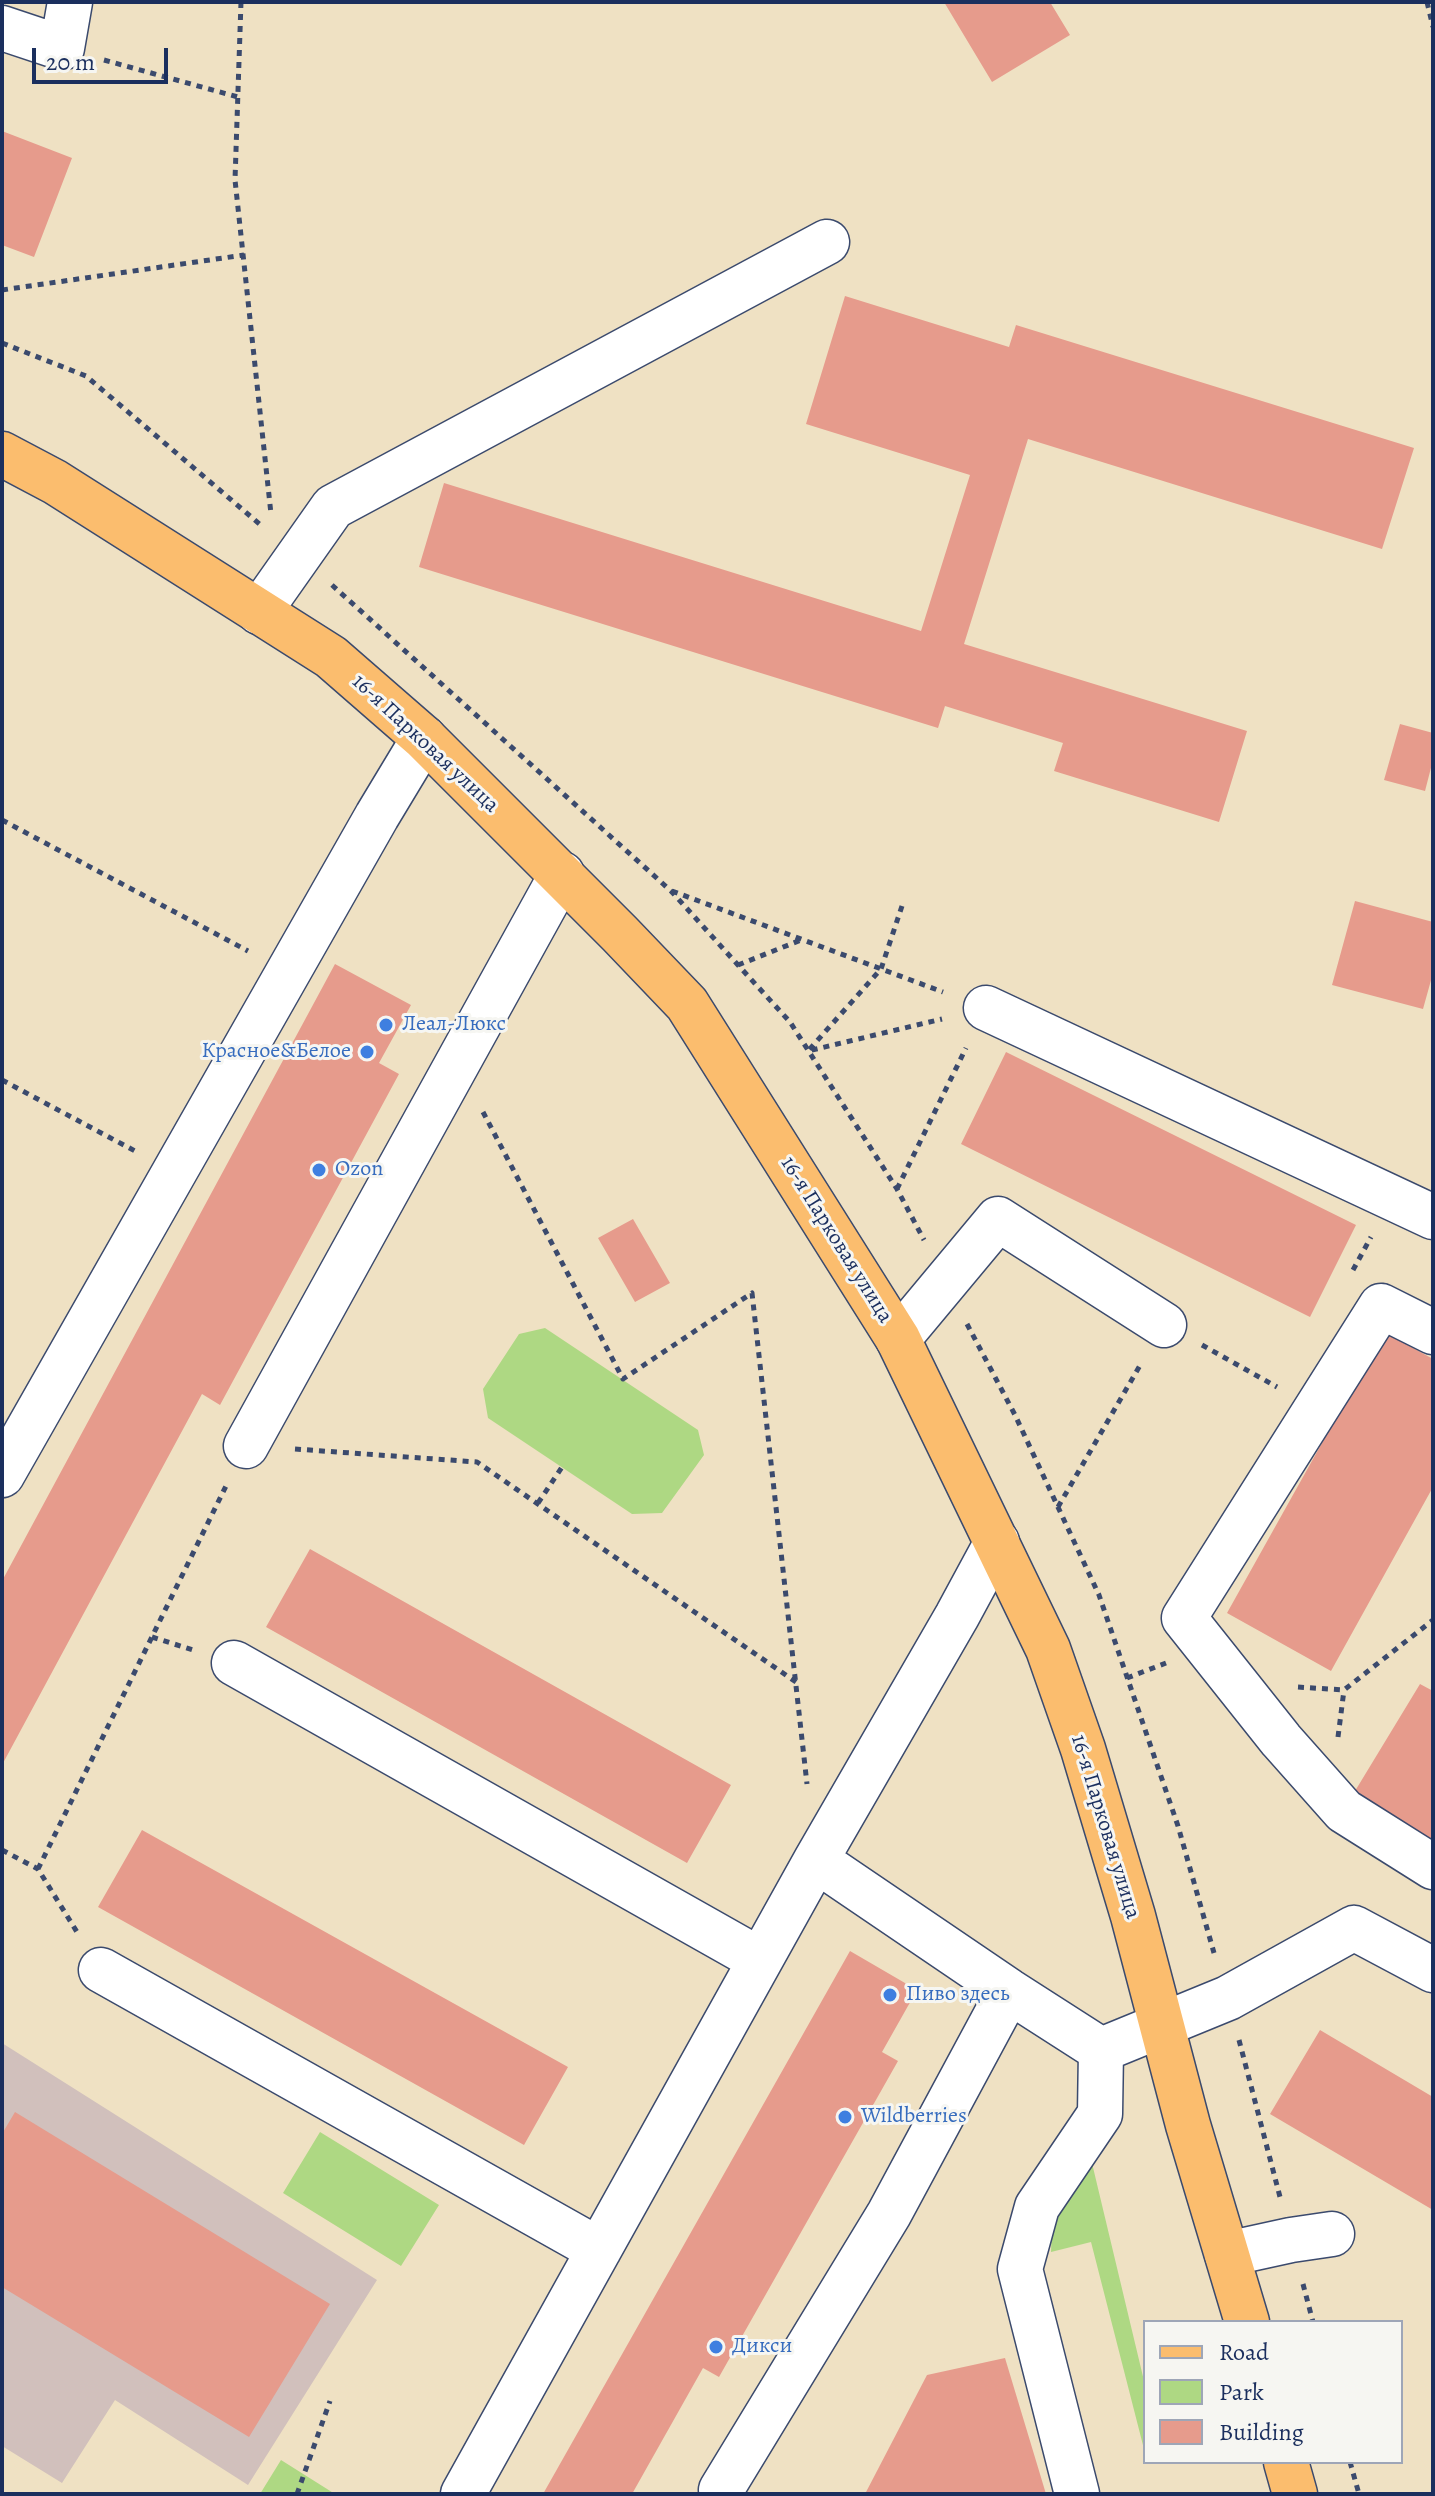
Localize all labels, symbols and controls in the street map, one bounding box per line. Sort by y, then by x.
scale bar [36,32,172,82]
text: 20 m [46,46,95,78]
street label: 16-я Парковая улица [346,669,504,819]
place label: Леал-Люкс [402,1012,506,1038]
marker: Леал-Люкс [377,1016,395,1034]
place label: Красное&Белое [202,1039,351,1065]
marker: Красное&Белое [358,1043,376,1061]
street label: 16-я Парковая улица [774,1152,898,1328]
place label: Ozon [335,1157,383,1183]
marker: Ozon [310,1161,328,1179]
street label: 16-я Парковая улица [1064,1732,1146,1922]
place label: Пиво здесь [906,1982,1010,2008]
marker: Пиво здесь [881,1986,899,2004]
place label: Wildberries [861,2104,967,2130]
marker: Wildberries [836,2108,854,2126]
legend [1143,2320,1403,2464]
place label: Дикси [732,2334,792,2360]
text: Road [1219,2336,1269,2368]
marker: Дикси [707,2338,725,2356]
text: Park [1219,2376,1264,2408]
text: Building [1219,2416,1304,2448]

